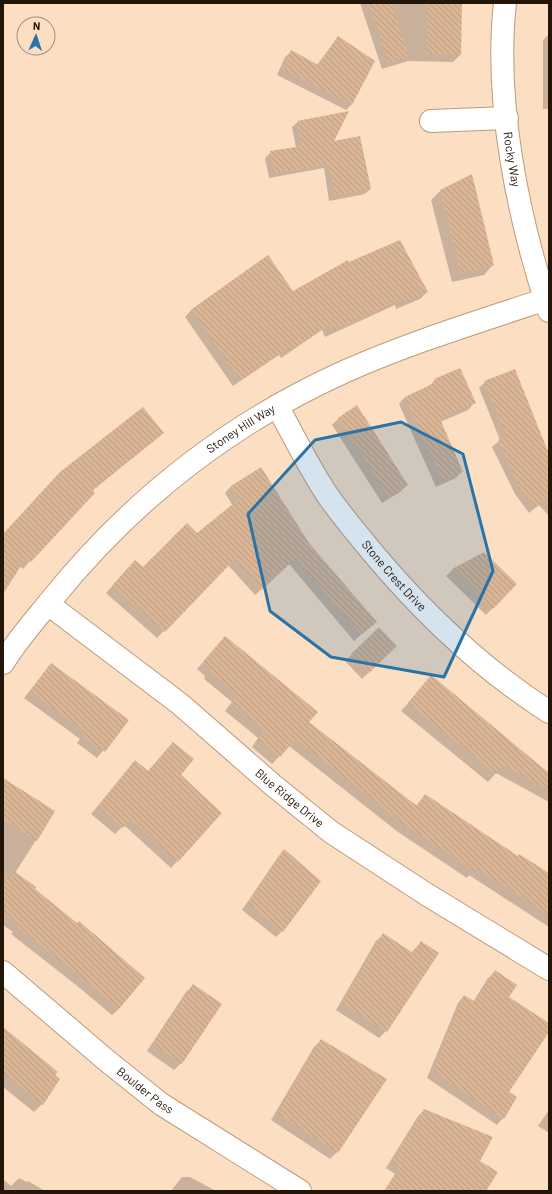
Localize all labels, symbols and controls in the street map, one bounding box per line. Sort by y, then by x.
north arrow [16,16,56,56]
text: N [33,19,41,32]
street label: Rocky Way [501,131,524,188]
street label: Stoney Hill Way [203,401,278,455]
street label: Stone Crest Drive [359,537,430,614]
street label: Blue Ridge Drive [253,765,327,830]
street label: Boulder Pass [115,1064,176,1116]

